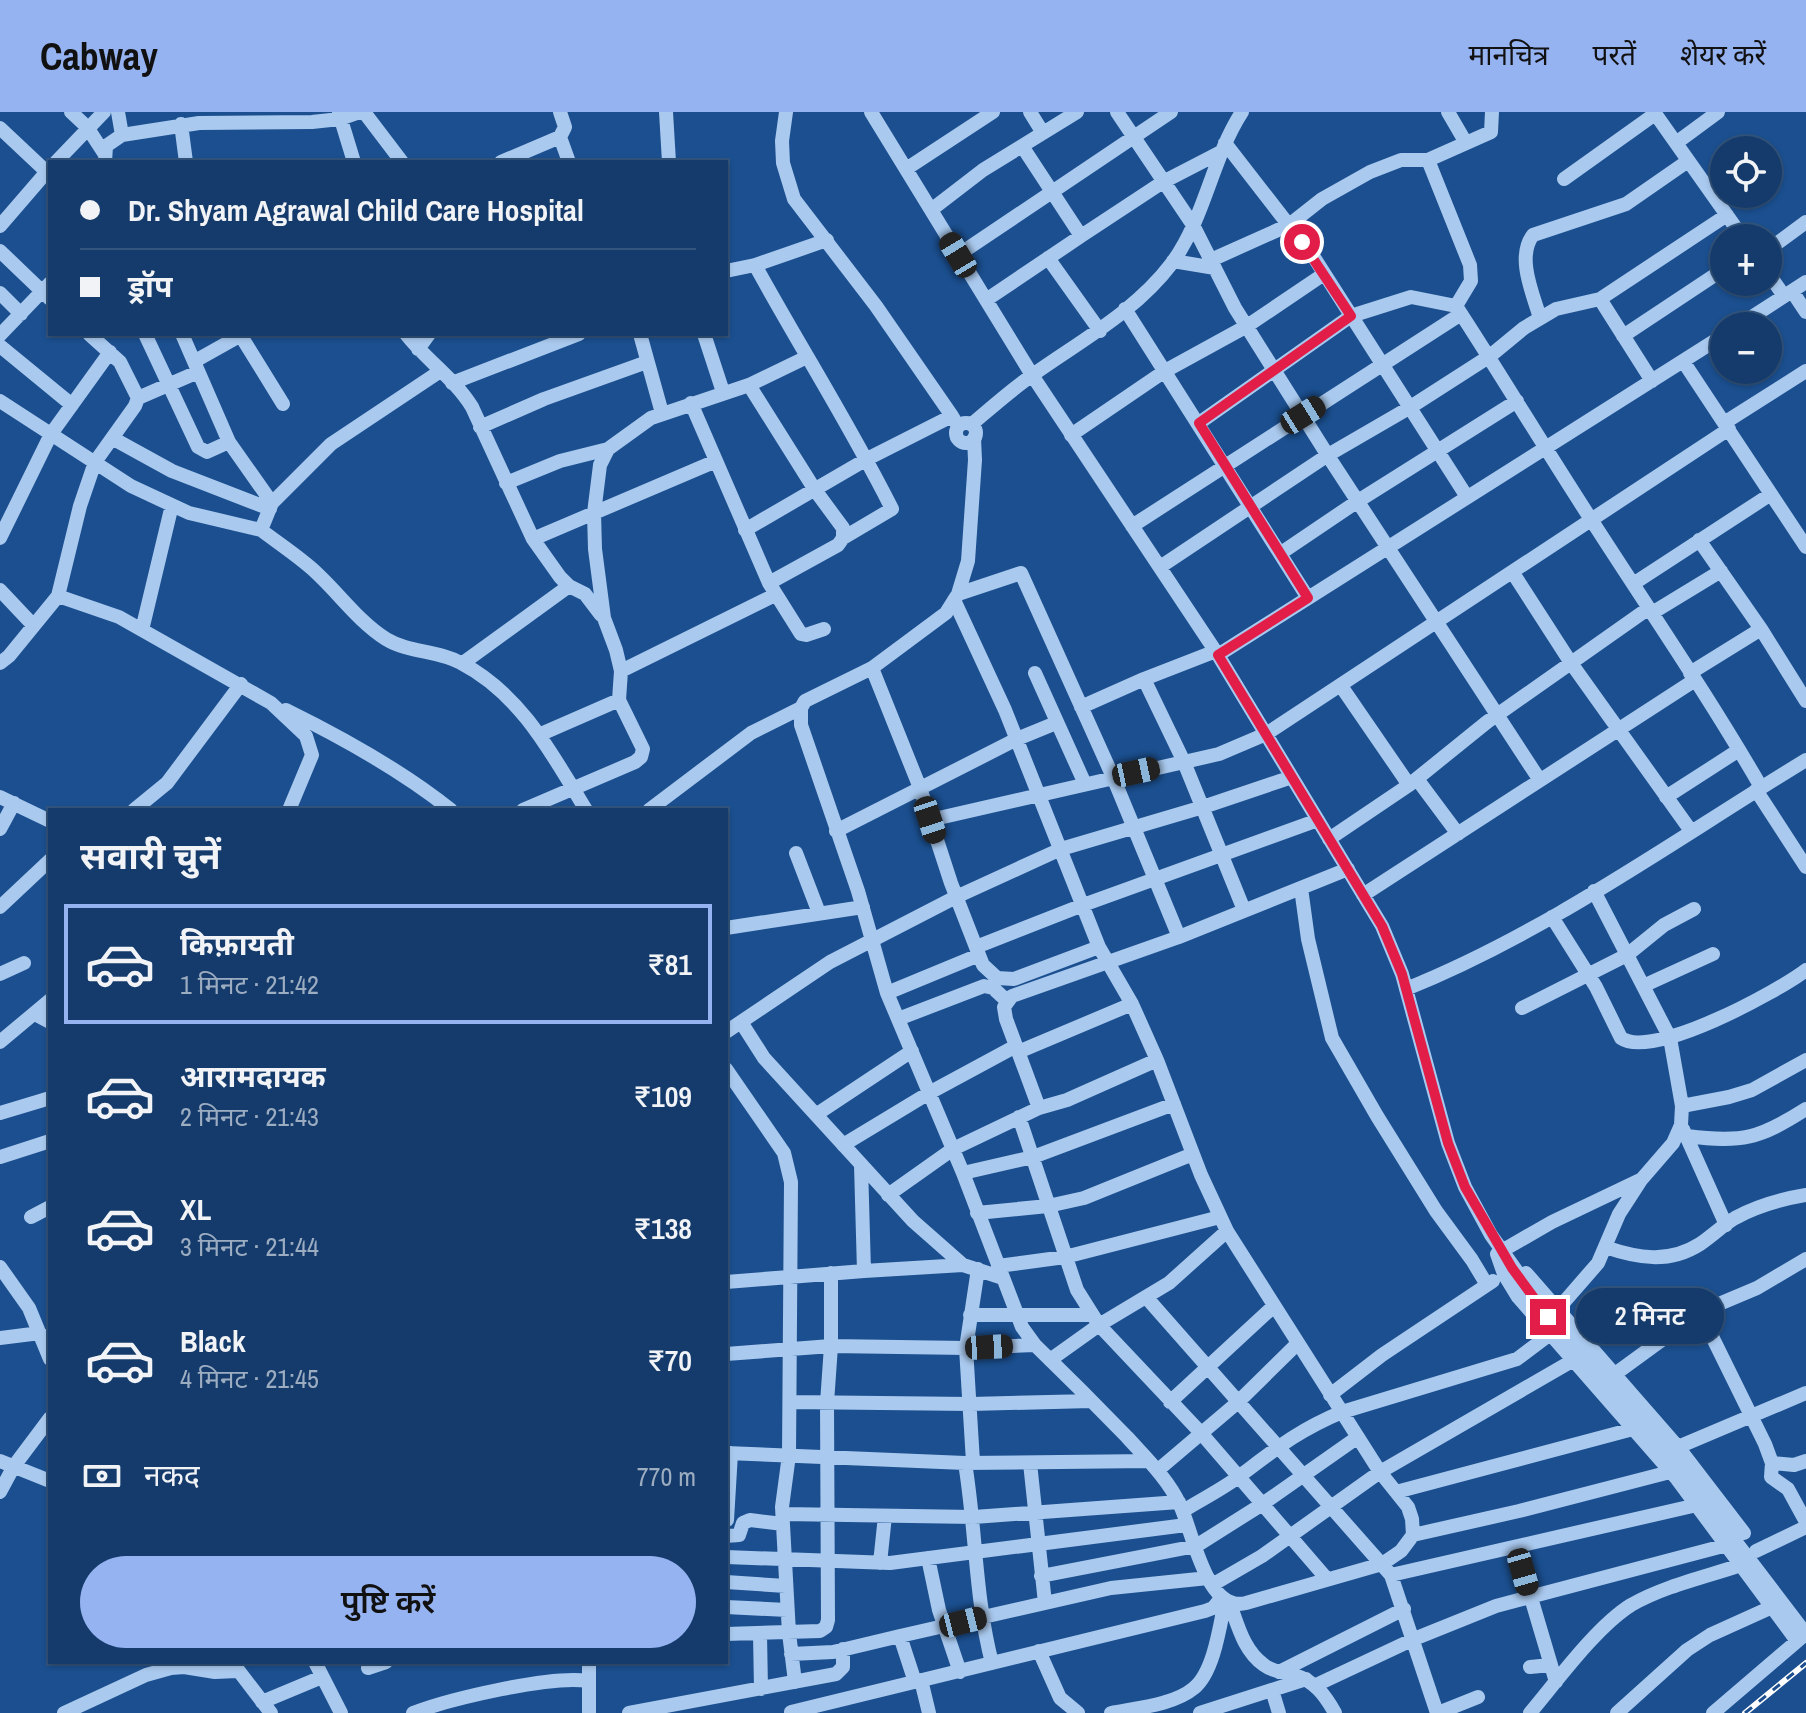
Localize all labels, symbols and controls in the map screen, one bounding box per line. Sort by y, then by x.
text: Cabway [40,31,158,82]
text: मानचित्र [1469,36,1549,74]
text: परतें [1593,36,1636,74]
text: शेयर करें [1680,36,1766,74]
map controls [1710,136,1782,384]
button: locate [1710,136,1782,208]
text: Dr. Shyam Agrawal Child Care Hospital [128,190,584,230]
route start [1284,224,1320,260]
button: + [1710,224,1782,296]
car [935,228,981,282]
text: ड्रॉप [128,266,172,306]
button: − [1710,312,1782,384]
car [1276,392,1330,438]
car [1110,755,1162,789]
car [911,793,949,847]
text: सवारी चुनें [80,832,221,880]
text: किफ़ायती [180,924,294,964]
icon: car [84,928,156,1000]
text: ₹81 [647,944,692,984]
text: 1 मिनट · 21:42 [180,967,319,1002]
text: आरामदायक [180,1056,326,1096]
icon: car [84,1060,156,1132]
text: ₹109 [634,1076,692,1116]
text: 2 मिनट · 21:43 [180,1099,319,1134]
text: XL [180,1189,211,1229]
icon: car [84,1192,156,1264]
text: ₹138 [634,1208,692,1248]
text: 3 मिनट · 21:44 [180,1229,319,1264]
callout: 2 मिनट [1576,1289,1724,1345]
text: 2 मिनट [1615,1298,1685,1333]
route end [1530,1299,1566,1335]
text: Black [180,1321,246,1361]
icon: car [84,1324,156,1396]
car [964,1334,1014,1360]
text: ₹70 [647,1340,692,1380]
text: 4 मिनट · 21:45 [180,1361,319,1396]
icon: cash [80,1454,124,1498]
text: नकद [144,1455,200,1495]
text: 770 m [637,1459,696,1494]
car [1505,1546,1541,1598]
button: पुष्टि करें [80,1556,696,1648]
car [937,1605,989,1639]

